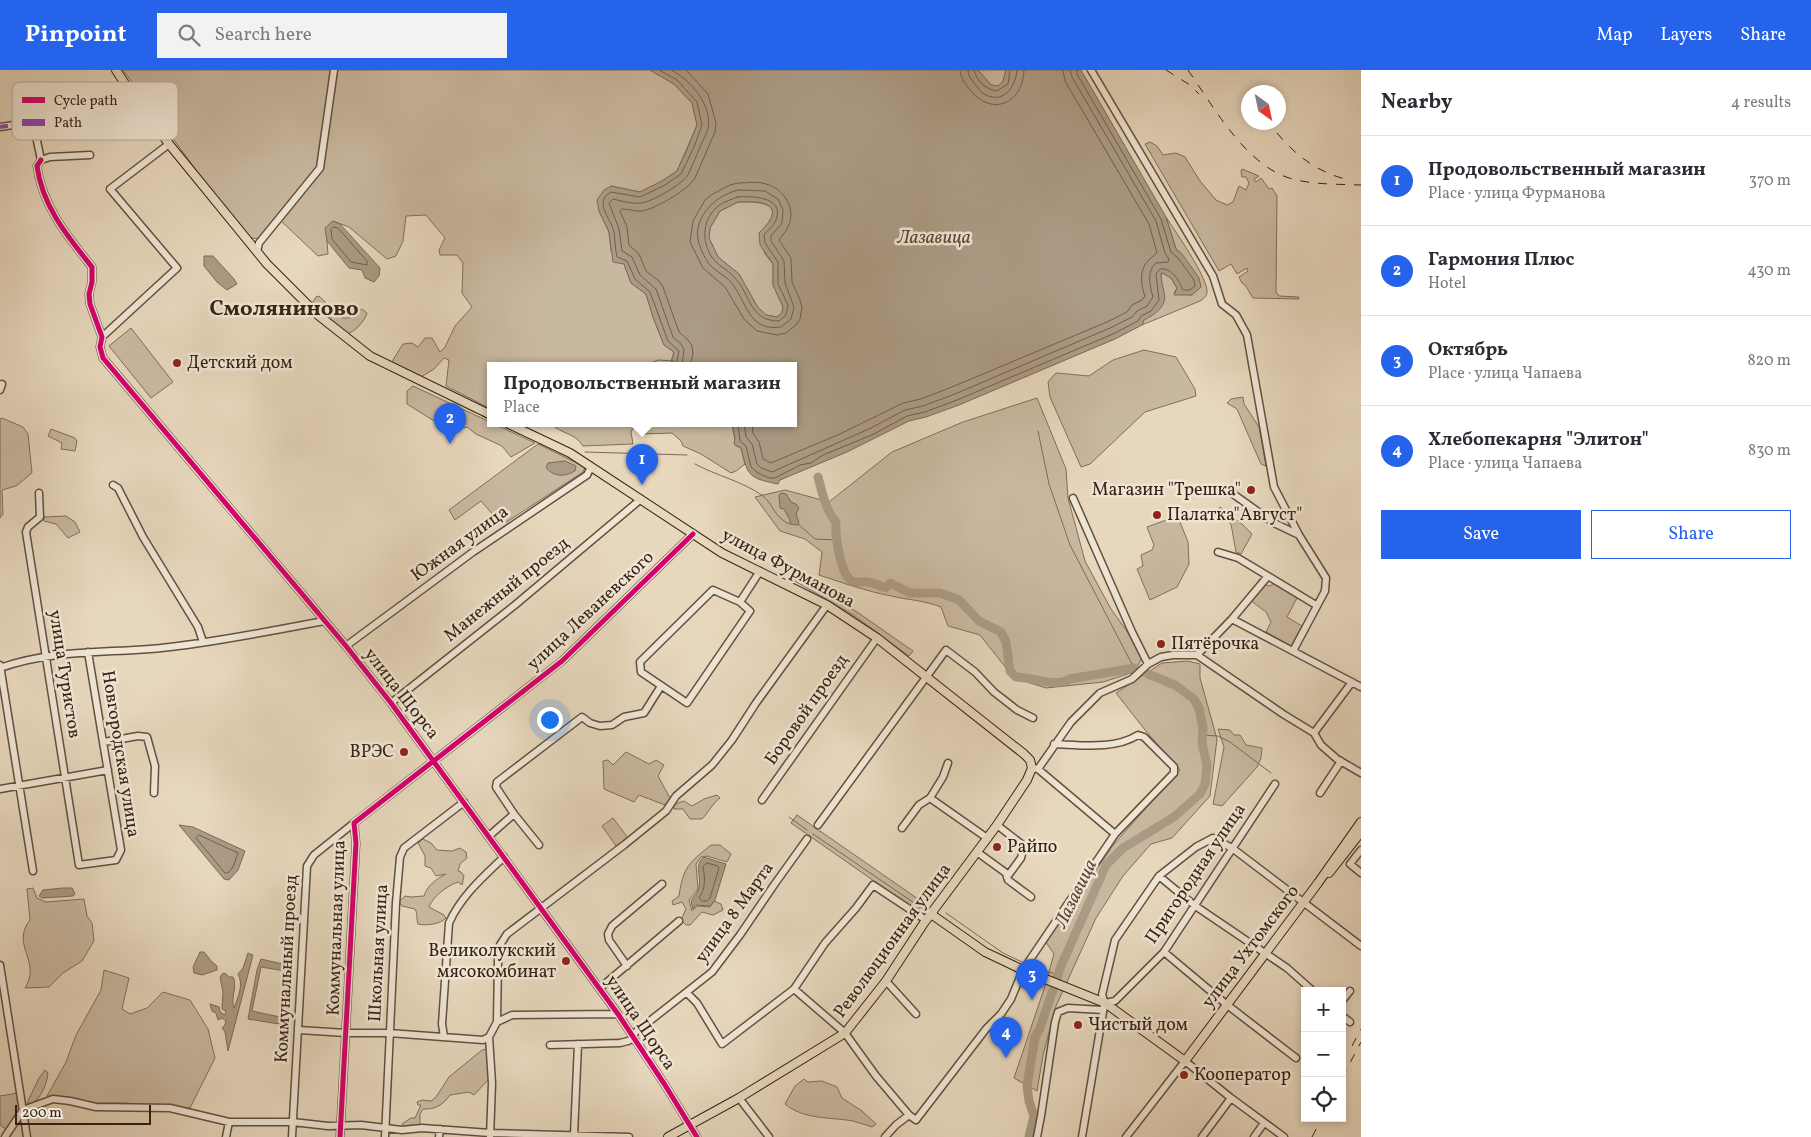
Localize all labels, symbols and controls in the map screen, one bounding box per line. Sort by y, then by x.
search box [157,13,507,58]
text: Pinpoint [25,18,127,52]
icon: search [175,21,203,49]
text: Search here [215,22,312,48]
text: Map [1596,23,1632,48]
text: Layers [1660,23,1712,48]
text: Share [1740,23,1786,48]
legend [12,82,178,140]
north arrow [1241,85,1286,130]
text: Nearby [1381,88,1452,117]
text: Cycle path [54,92,118,111]
text: 4 results [1731,92,1791,114]
text: Path [54,114,82,133]
text: Продовольственный магазин [1428,157,1706,183]
text: 1 [1394,170,1400,192]
text: 370 m [1749,170,1791,192]
text: Place · улица Фурманова [1428,183,1606,205]
water label: Лазавица [896,225,971,251]
text: Гармония Плюс [1428,247,1574,273]
text: 2 [1393,260,1401,282]
text: 430 m [1747,260,1791,282]
text: Hotel [1428,273,1466,295]
district label: Смоляниново [209,294,359,325]
text: Октябрь [1428,337,1508,363]
text: 3 [1393,350,1401,372]
text: 820 m [1747,350,1791,372]
place label: Детский дом [187,351,293,376]
marker: Детский дом [171,357,183,369]
popup [487,362,797,427]
text: Place · улица Чапаева [1428,363,1582,385]
text: Продовольственный магазин [503,371,781,397]
text: Place [503,397,540,419]
pin: 2 [434,403,466,444]
text: Хлебопекарня "Элитон" [1428,427,1649,453]
text: 4 [1392,440,1402,462]
text: 830 m [1748,440,1791,462]
pin: 1 [626,444,658,485]
text: Place · улица Чапаева [1428,453,1582,475]
place label: Магазин "Трешка" [1092,478,1241,503]
marker: Магазин "Трешка" [1245,484,1257,496]
street label: Южная улица [406,500,514,588]
place label: Палатка"Август" [1167,503,1302,528]
marker: Палатка"Август" [1151,509,1163,521]
button: Save [1381,510,1581,559]
button: Share [1591,510,1791,559]
street label: улица Фурманова [717,523,859,615]
street label: Манежный проезд [439,532,575,648]
street label: улица Леваневского [522,545,660,677]
street label: улица Туристов [42,608,86,740]
place label: Пятёрочка [1171,632,1259,657]
marker: Пятёрочка [1155,638,1167,650]
street label: улица Щорса [357,643,445,745]
street label: Боровой проезд [759,649,855,771]
street label: Новгородская улица [94,669,146,839]
your location [537,707,563,733]
place label: ВРЭС [350,740,394,765]
marker: ВРЭС [398,746,410,758]
street label: Пригородная улица [1140,799,1252,949]
place label: Райпо [1007,835,1057,860]
street label: Коммунальная улица [321,840,353,1016]
marker: Райпо [991,841,1003,853]
water label: Лазавица [1048,855,1104,934]
street label: улица 8 Марта [690,857,780,969]
street label: Революционная улица [828,858,958,1024]
street label: Коммунальный проезд [270,874,304,1064]
street label: улица Ухтомского [1196,880,1306,1014]
street label: Школьная улица [363,883,395,1023]
place label: Великолукский мясокомбинат [428,939,556,985]
marker: Великолукский мясокомбинат [560,955,572,967]
pin: 3 [1016,959,1048,1000]
street label: улица Щорса [599,971,681,1075]
map controls [1301,987,1346,1122]
button: + [1301,987,1346,1032]
place label: Чистый дом [1088,1013,1188,1038]
pin: 4 [990,1017,1022,1058]
marker: Чистый дом [1072,1019,1084,1031]
button: − [1301,1032,1346,1077]
place label: Кооператор [1194,1063,1291,1088]
marker: Кооператор [1178,1069,1190,1081]
button: locate [1301,1077,1346,1122]
scale bar [15,1102,151,1125]
text: 200 m [22,1104,62,1123]

